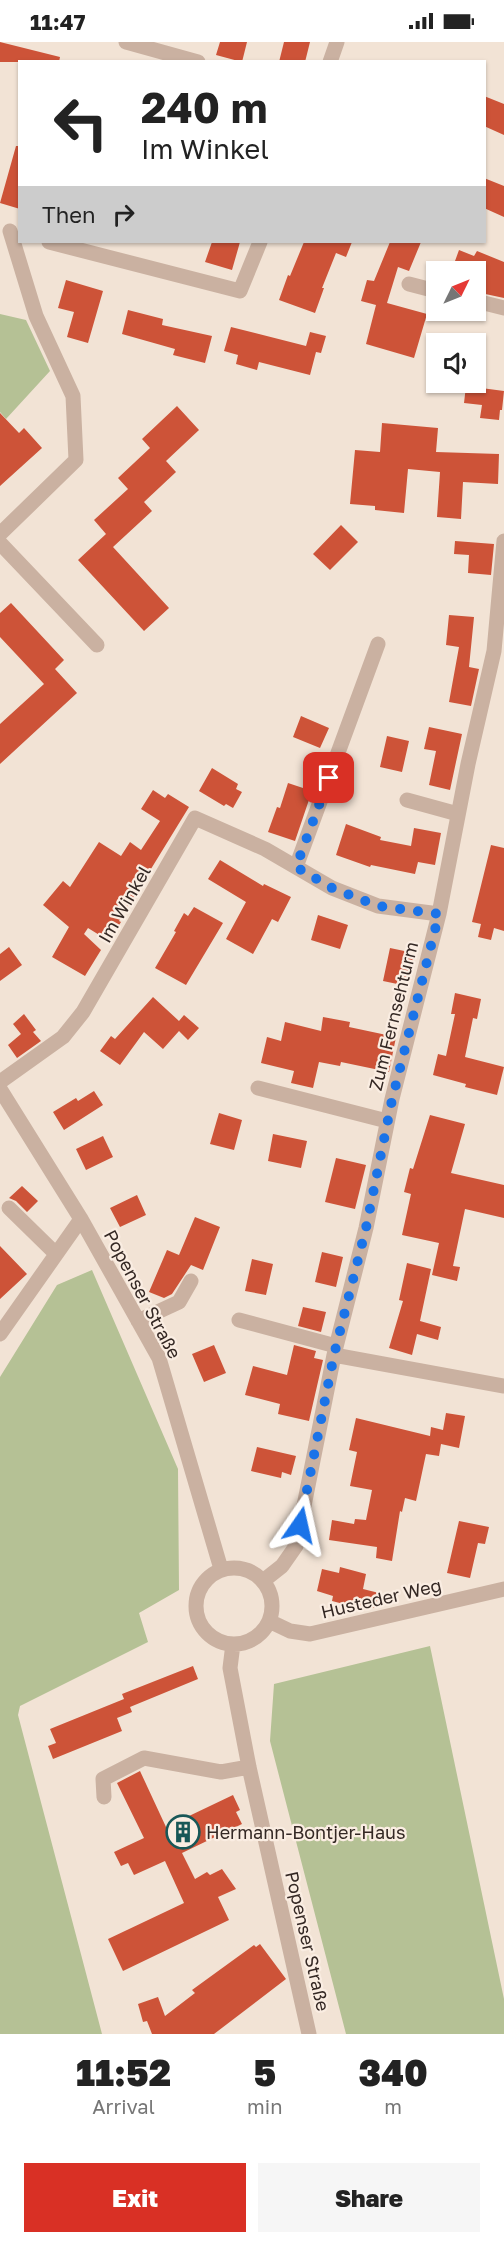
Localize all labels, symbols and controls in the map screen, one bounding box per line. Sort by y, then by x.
text: 11:47 [30,8,85,35]
text: 240 m [141,82,267,132]
icon: left [42,84,120,162]
text: Im Winkel [141,133,269,165]
icon: right [107,198,140,231]
text: Then [42,201,95,228]
north arrow [426,261,486,321]
map controls [426,261,486,393]
button: sound [426,333,486,393]
pin [303,752,354,803]
icon: arrive [312,761,345,794]
street label: Im Winkel [93,861,155,946]
street label: Zum Fernsehturm [364,939,422,1093]
street label: Popenser Straße [100,1226,186,1362]
position arrow [268,1493,332,1557]
street label: Husteder Weg [319,1573,443,1623]
building icon: Hermann-Bontjer-Haus [165,1814,201,1850]
place label: Hermann-Bontjer-Haus [206,1821,406,1843]
street label: Popenser Straße [281,1869,335,2013]
text: 11:52 [76,2051,171,2094]
text: 5 [253,2051,276,2094]
text: 340 [359,2051,428,2094]
text: Arrival [92,2094,155,2118]
text: min [247,2094,282,2118]
text: m [384,2094,402,2118]
button: Exit [24,2163,246,2232]
button: Share [258,2163,480,2232]

